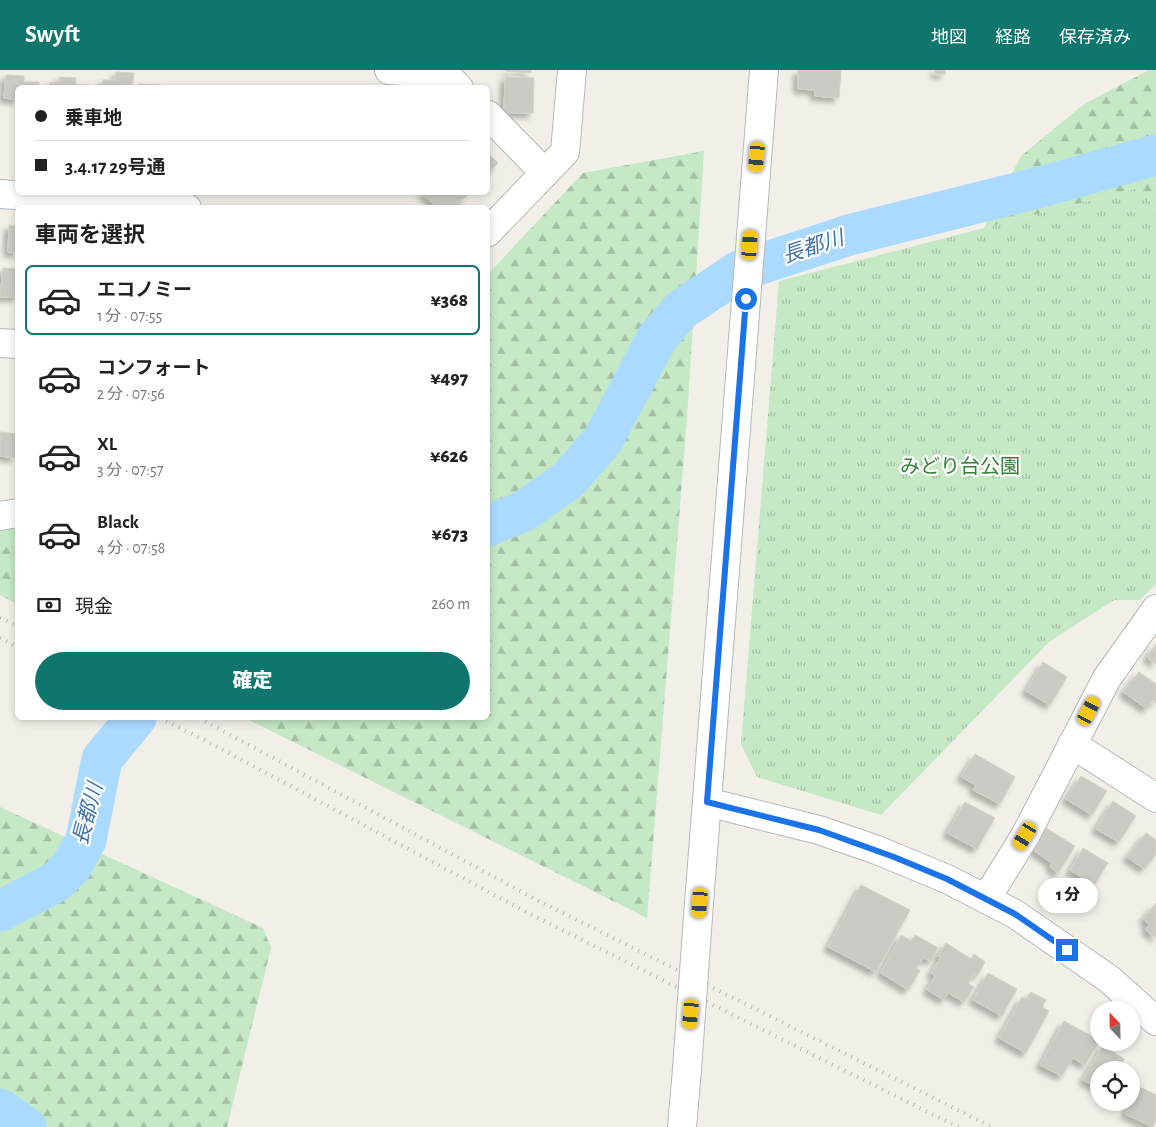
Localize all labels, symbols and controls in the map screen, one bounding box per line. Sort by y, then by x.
text: Swyft [25,23,80,47]
text: 地図 [931,29,967,47]
text: 経路 [995,29,1031,47]
text: 保存済み [1059,29,1131,47]
text: 乗車地 [65,109,122,128]
car [748,141,765,173]
text: 3.4.17 29号通 [65,158,166,177]
text: 車両を選択 [35,224,145,246]
water label: 長都川 [779,226,848,267]
car [741,230,758,260]
icon: car [37,278,82,323]
text: エコノミー [97,281,192,300]
route start [735,288,757,310]
text: ¥368 [430,291,468,310]
text: 1 分 · 07:55 [97,308,162,324]
icon: car [37,356,82,401]
text: コンフォート [97,359,210,378]
text: ¥497 [430,369,468,388]
text: 2 分 · 07:56 [97,386,165,402]
icon: car [37,434,82,479]
text: XL [97,435,117,454]
text: ¥626 [430,447,468,466]
park label: みどり台公園 [900,456,1020,477]
text: 3 分 · 07:57 [97,462,163,478]
icon: car [37,512,82,557]
text: Black [97,513,139,532]
text: ¥673 [432,525,468,544]
text: 4 分 · 07:58 [97,540,165,556]
icon: cash [35,591,63,619]
text: 260 m [431,596,470,612]
text: 現金 [75,598,113,617]
button: 確定 [35,652,470,710]
car [1075,694,1102,728]
water label: 長都川 [69,779,107,847]
car [1010,819,1039,853]
callout: 1 分 [1037,878,1097,912]
text: 1 分 [1056,887,1080,903]
car [691,888,708,918]
route end [1056,939,1078,961]
car [682,998,699,1030]
north arrow [1090,1001,1140,1051]
map controls [1090,1001,1140,1111]
button: locate [1090,1061,1140,1111]

